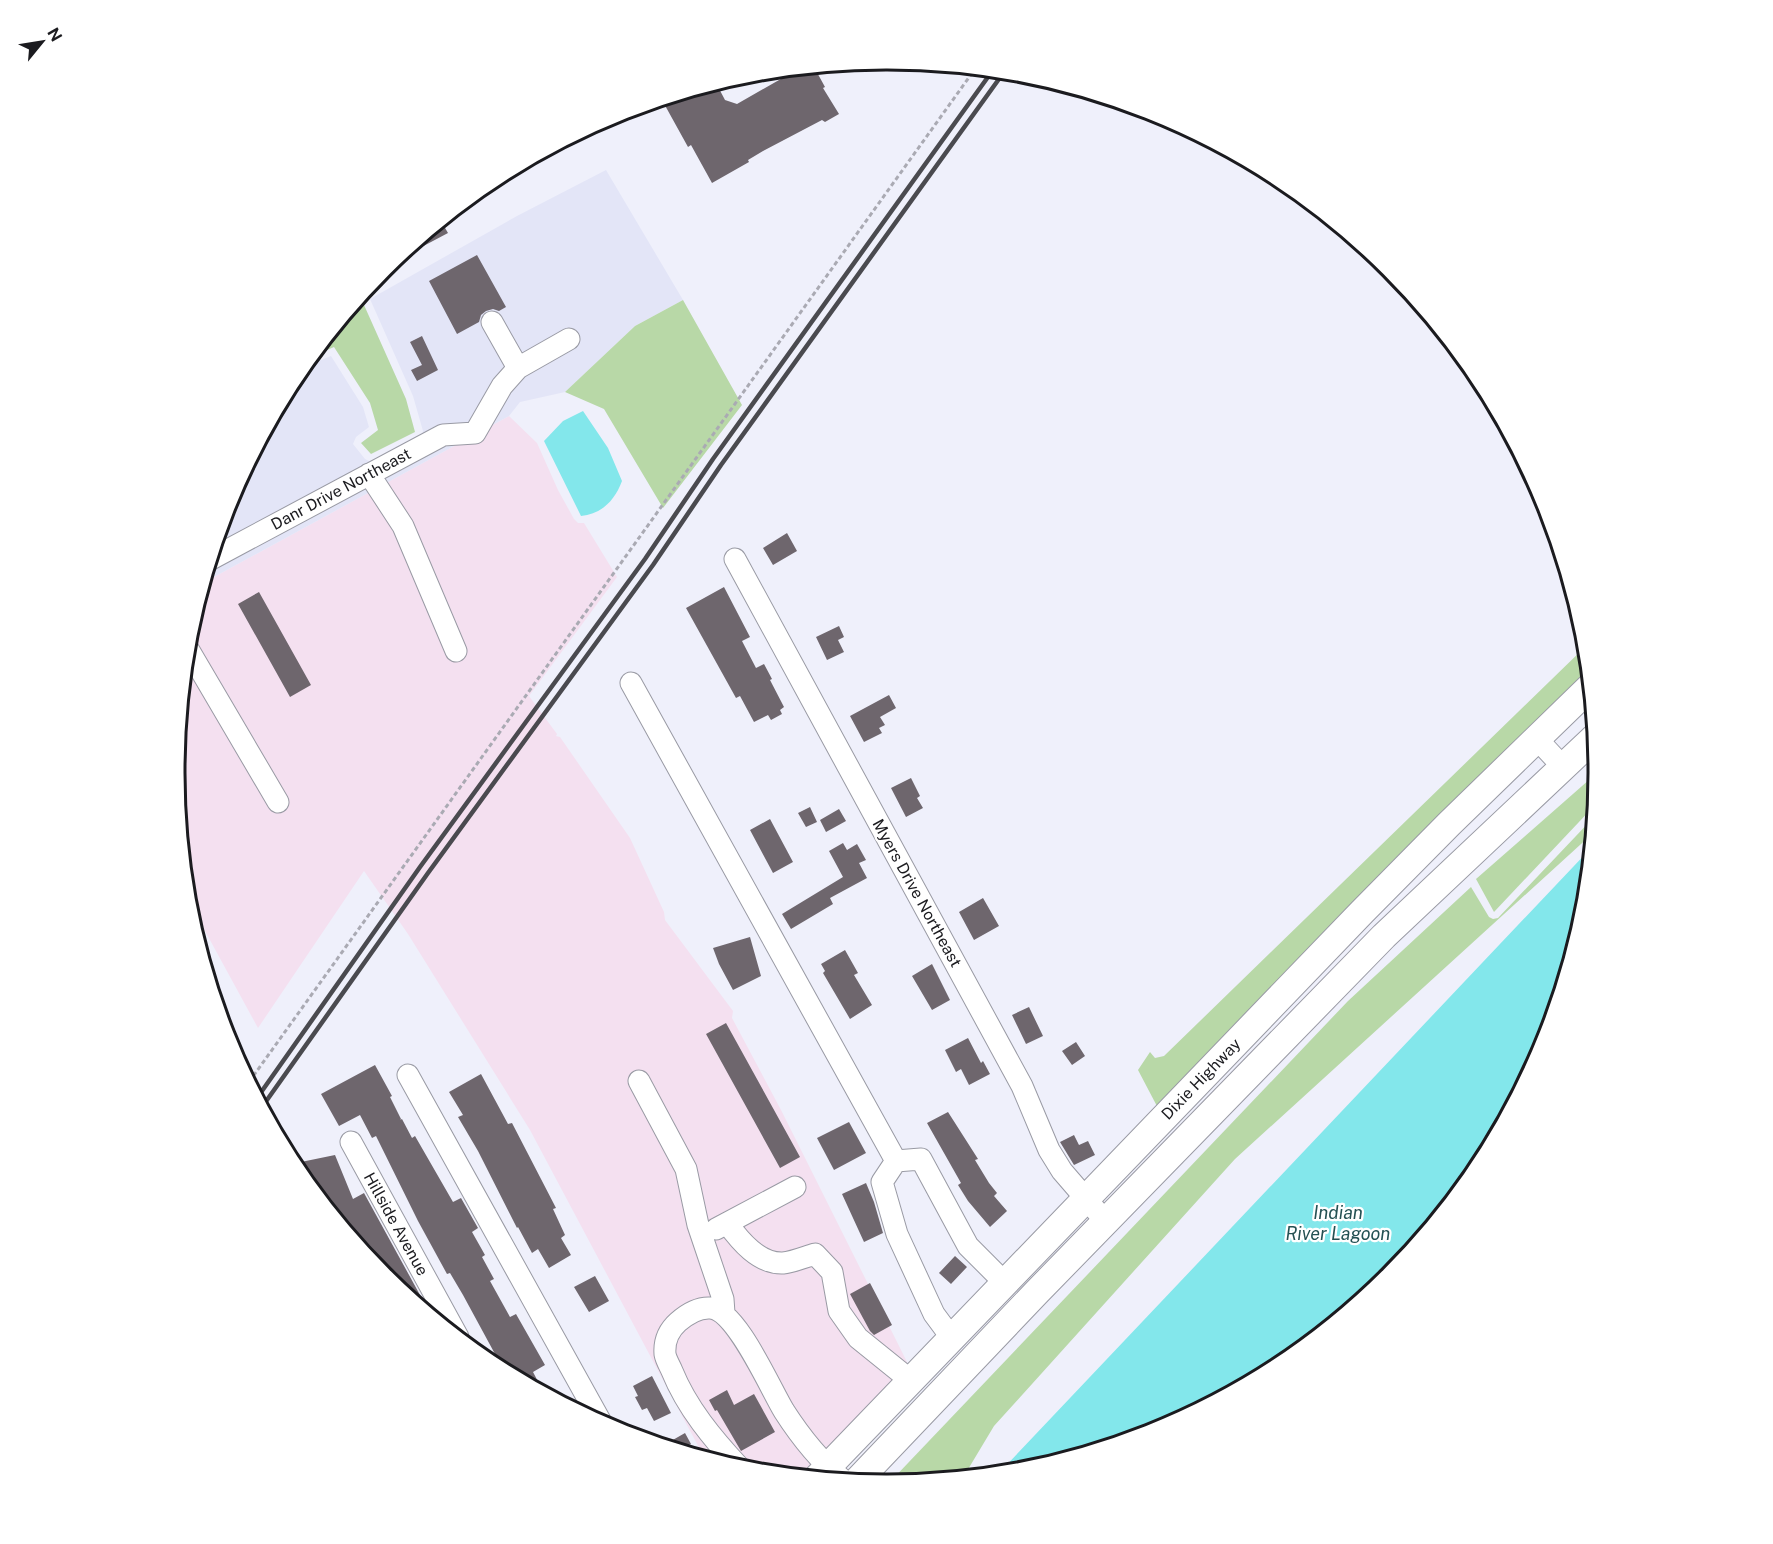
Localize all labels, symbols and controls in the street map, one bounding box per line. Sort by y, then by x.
north arrow [12,12,72,72]
text: N [43,25,66,45]
street label: Danr Drive Northeast [268,444,414,534]
street label: Myers Drive Northeast [868,816,966,970]
street label: Dixie Highway [1158,1034,1245,1124]
street label: Hillside Avenue [360,1169,432,1279]
water label: Indian River Lagoon [1286,1202,1390,1244]

